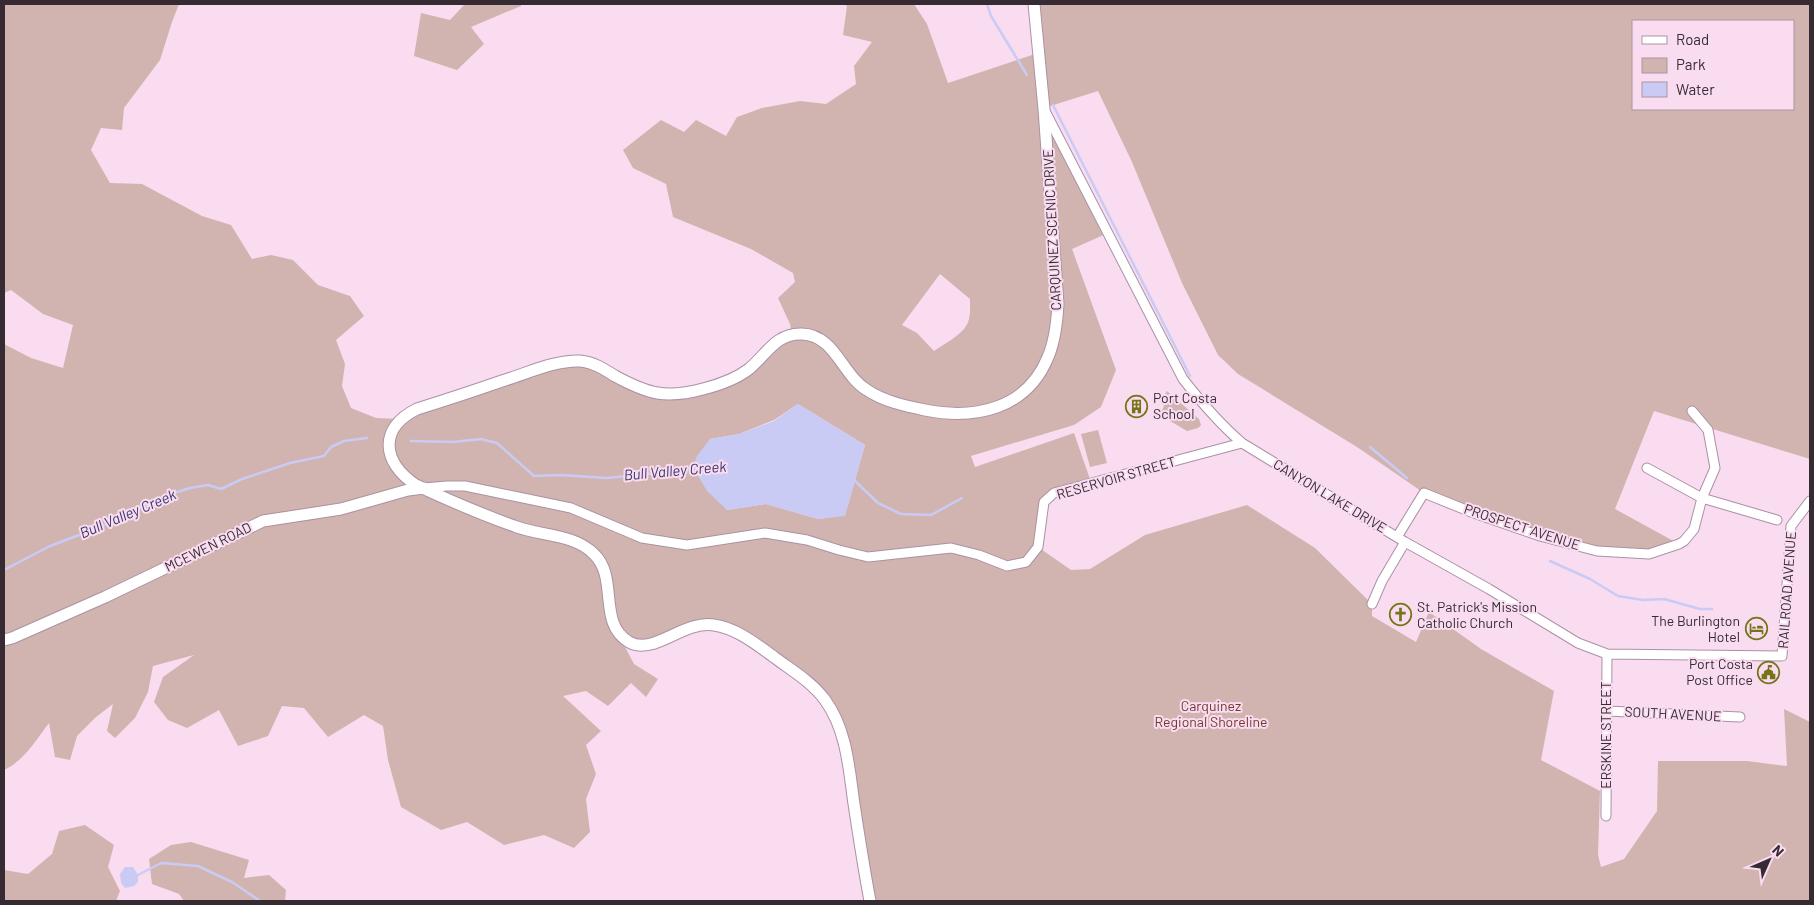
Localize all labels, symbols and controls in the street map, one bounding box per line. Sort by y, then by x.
legend [1632,20,1794,110]
text: Road [1676,30,1709,48]
text: Park [1676,55,1706,73]
text: Water [1676,80,1715,98]
street label: CARQUINEZ SCENIC DRIVE [1039,149,1064,311]
place label: Port Costa School [1153,389,1217,422]
building icon: Port Costa School [1125,394,1149,418]
street label: RESERVOIR STREET [1054,452,1177,503]
street label: CANYON LAKE DRIVE [1270,455,1390,536]
water label: Bull Valley Creek [623,456,728,483]
water label: Bull Valley Creek [77,484,179,541]
street label: PROSPECT AVENUE [1462,500,1582,553]
street label: MCEWEN ROAD [162,518,254,575]
street label: RAILROAD AVENUE [1774,531,1799,649]
place label: St. Patrick's Mission Catholic Church [1417,598,1537,631]
church icon: St. Patrick's Mission Catholic Church [1389,603,1413,627]
place label: The Burlington Hotel [1651,612,1740,645]
hotel icon: The Burlington Hotel [1744,617,1768,641]
place label: Port Costa Post Office [1686,655,1753,688]
public building icon: Port Costa Post Office [1757,660,1781,684]
street label: ERSKINE STREET [1597,681,1614,789]
park label: Carquinez Regional Shoreline [1155,697,1267,730]
street label: SOUTH AVENUE [1624,702,1722,725]
north arrow [1744,835,1794,885]
text: N [1769,841,1788,860]

